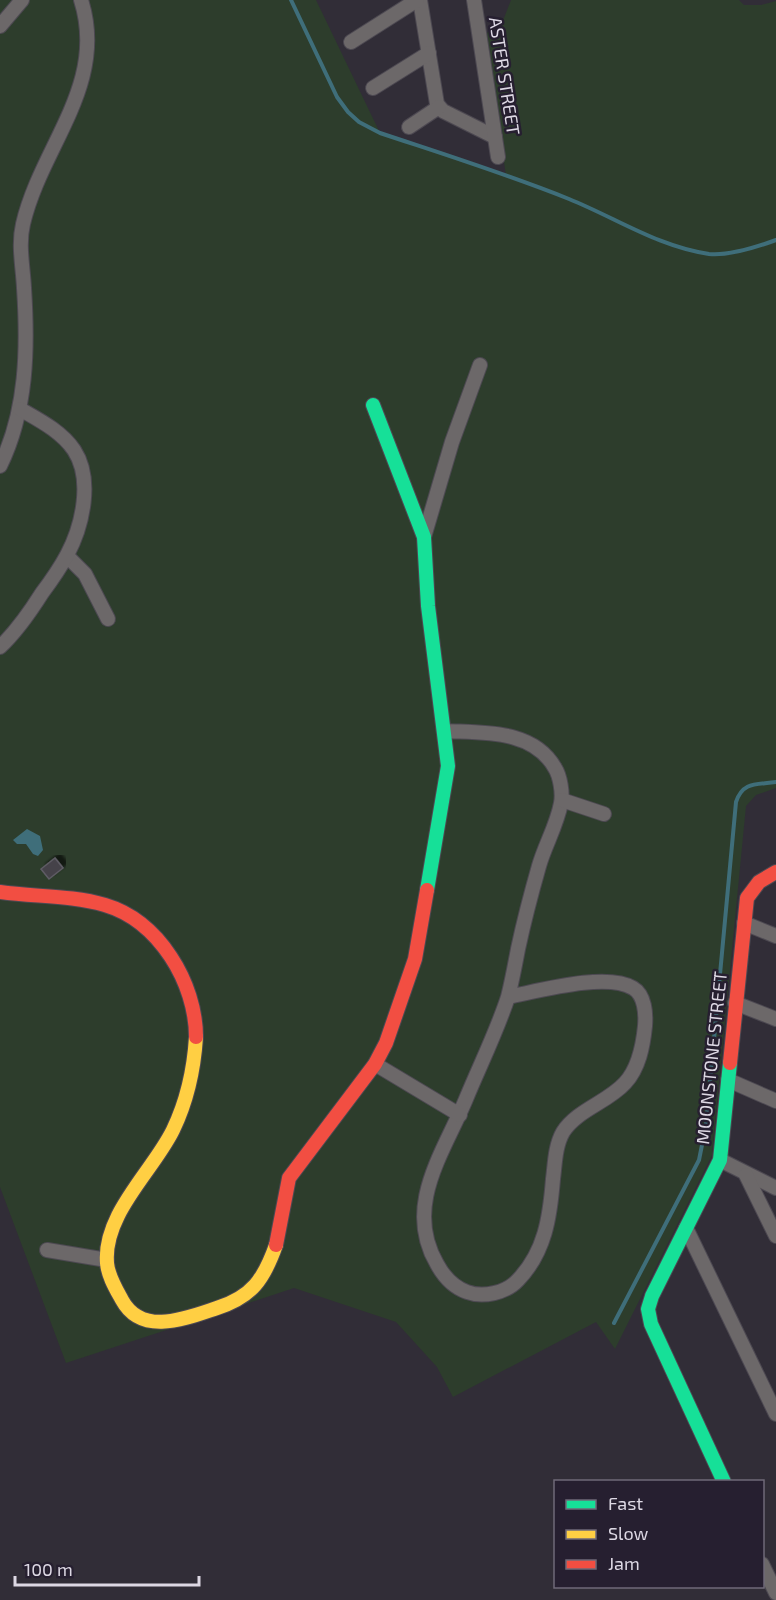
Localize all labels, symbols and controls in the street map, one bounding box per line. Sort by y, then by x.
street label: ASTER STREET [485,15,525,137]
street label: MOONSTONE STREET [691,970,731,1146]
legend [554,1480,764,1588]
text: Fast [608,1492,643,1514]
text: Slow [608,1522,649,1544]
scale bar [15,1549,200,1587]
text: Jam [608,1552,640,1574]
text: 100 m [24,1558,73,1580]

